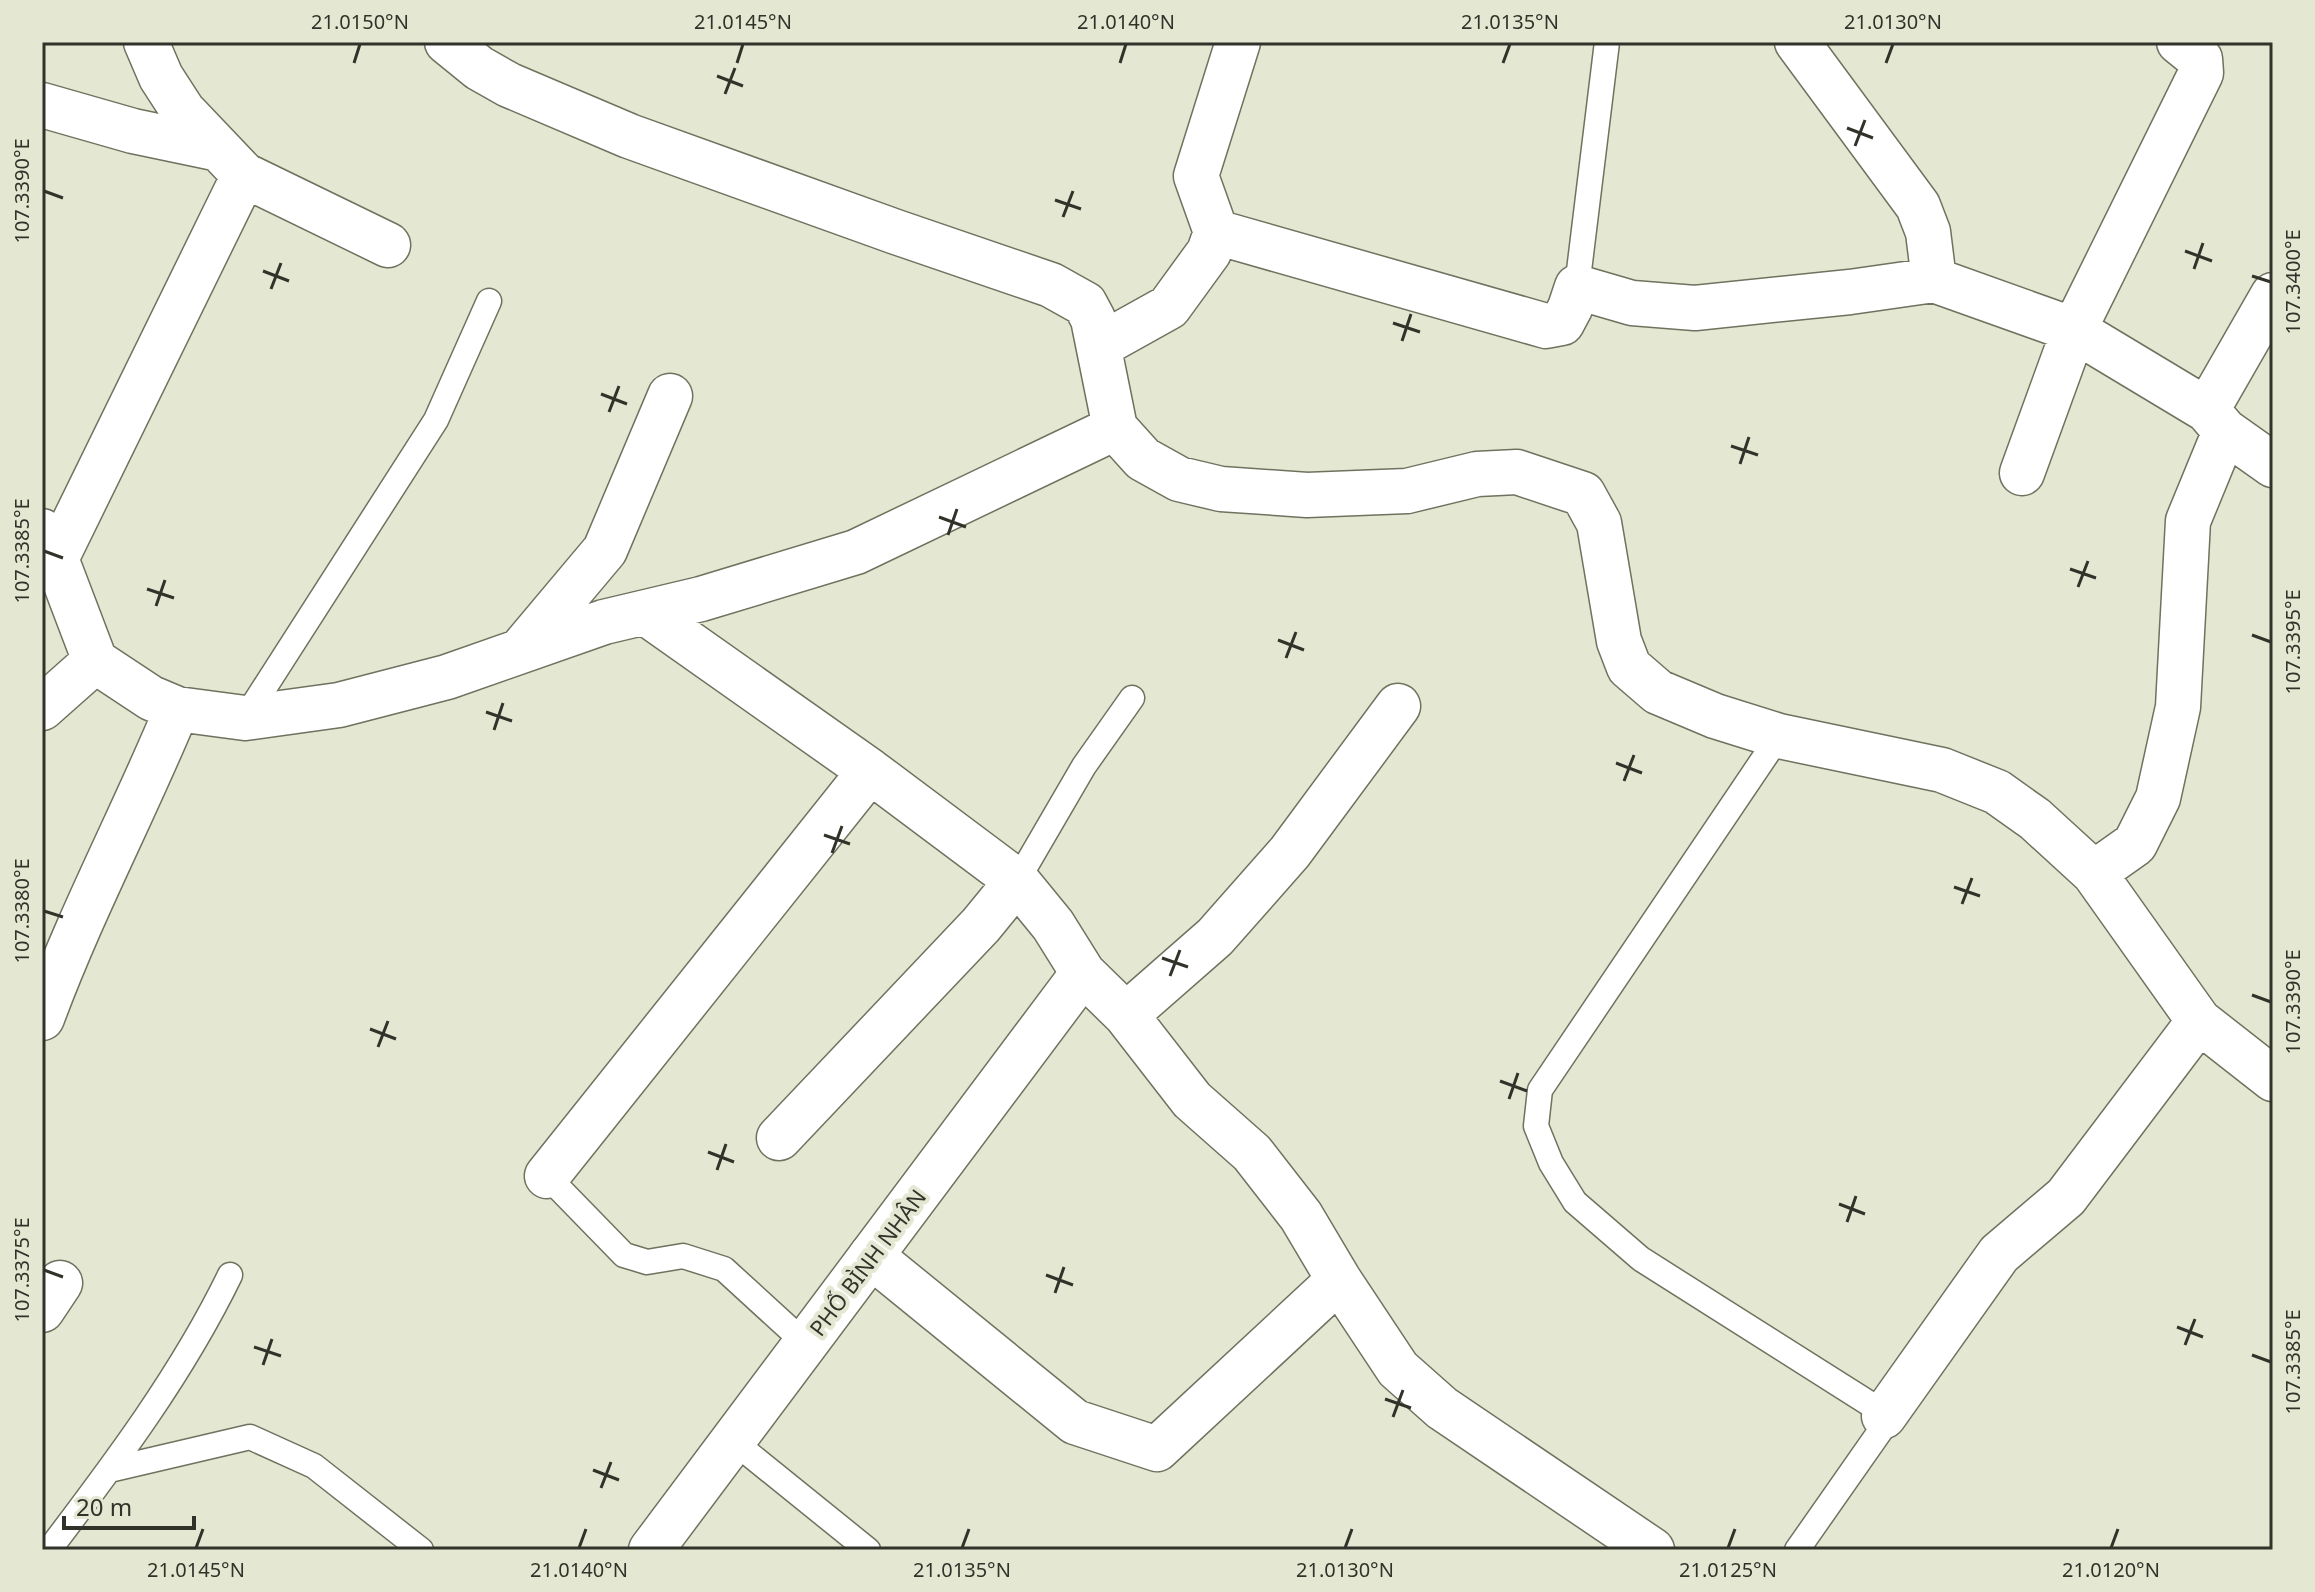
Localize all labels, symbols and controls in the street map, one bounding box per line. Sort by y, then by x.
text: 21.0150°N [311,8,409,35]
text: 21.0145°N [694,8,792,35]
text: 21.0140°N [1077,8,1175,35]
text: 21.0135°N [1461,8,1559,35]
text: 21.0130°N [1844,8,1942,35]
text: 107.3390°E [8,138,35,244]
text: 107.3400°E [2279,229,2306,335]
text: 107.3385°E [8,498,35,604]
text: 107.3395°E [2279,589,2306,695]
text: 107.3380°E [8,858,35,964]
text: 107.3390°E [2279,949,2306,1055]
street label: PHỐ BÌNH NHÂN [802,1182,932,1342]
text: 107.3375°E [8,1217,35,1323]
text: 107.3385°E [2279,1309,2306,1415]
scale bar [64,1480,194,1530]
text: 20 m [76,1490,132,1523]
text: 21.0145°N [147,1556,245,1583]
text: 21.0140°N [530,1556,628,1583]
text: 21.0135°N [913,1556,1011,1583]
text: 21.0130°N [1296,1556,1394,1583]
text: 21.0125°N [1679,1556,1777,1583]
text: 21.0120°N [2062,1556,2160,1583]

